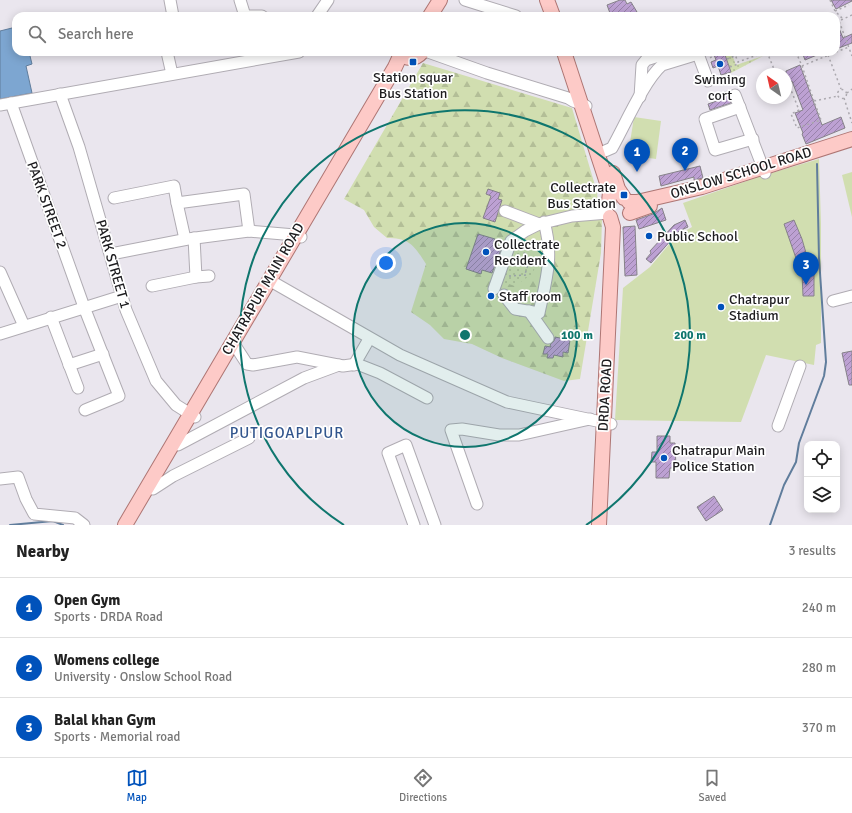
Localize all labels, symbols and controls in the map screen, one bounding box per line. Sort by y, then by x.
search box [12,12,840,56]
icon: search [26,23,48,45]
text: Search here [58,25,134,43]
marker: Station squar Bus Station [408,57,418,67]
marker: Swiming cort [715,59,725,69]
north arrow [756,68,792,104]
place label: Station squar Bus Station [373,69,454,102]
place label: Swiming cort [694,71,746,104]
pin: 2 [672,138,698,171]
pin: 1 [624,139,650,172]
street label: ONSLOW SCHOOL ROAD [668,143,814,203]
street label: PARK STREET 2 [23,159,71,251]
place label: Collectrate Bus Station [547,179,616,212]
marker: Collectrate Bus Station [619,190,629,200]
street label: PARK STREET 1 [92,218,134,310]
street label: CHATRAPUR MAIN ROAD [218,220,308,358]
place label: Public School [657,228,738,245]
marker: Public School [644,231,654,241]
place label: Collectrate Recident [494,236,560,269]
marker: Collectrate Recident [481,247,491,257]
pin: 3 [793,252,819,285]
your location [376,253,396,273]
place label: Staff room [499,288,561,305]
marker: Staff room [486,291,496,301]
place label: Chatrapur Stadium [729,291,790,324]
marker: Chatrapur Stadium [716,302,726,312]
centre of rings [458,328,472,342]
text: 100 m [561,328,593,343]
text: 200 m [674,328,706,343]
street label: DRDA ROAD [595,358,615,432]
district label: PUTIGOAPLPUR [230,424,344,442]
map controls [804,441,840,513]
button: locate [804,441,840,477]
place label: Chatrapur Main Police Station [672,442,765,475]
marker: Chatrapur Main Police Station [659,453,669,463]
button: layers [804,477,840,513]
text: Nearby [16,541,69,562]
text: 3 results [788,543,836,559]
text: Open Gym [54,591,120,609]
text: 1 [25,600,33,616]
text: 240 m [802,600,836,616]
text: Sports · DRDA Road [54,609,163,625]
text: Womens college [54,651,159,669]
text: 2 [25,660,33,676]
text: 280 m [802,660,836,676]
text: University · Onslow School Road [54,669,232,685]
text: Balal khan Gym [54,711,156,729]
text: 3 [25,720,33,736]
text: 370 m [802,720,836,736]
text: Sports · Memorial road [54,729,181,745]
tab: Map [126,767,148,804]
tab: Directions [399,767,447,804]
tab: Saved [699,767,726,804]

